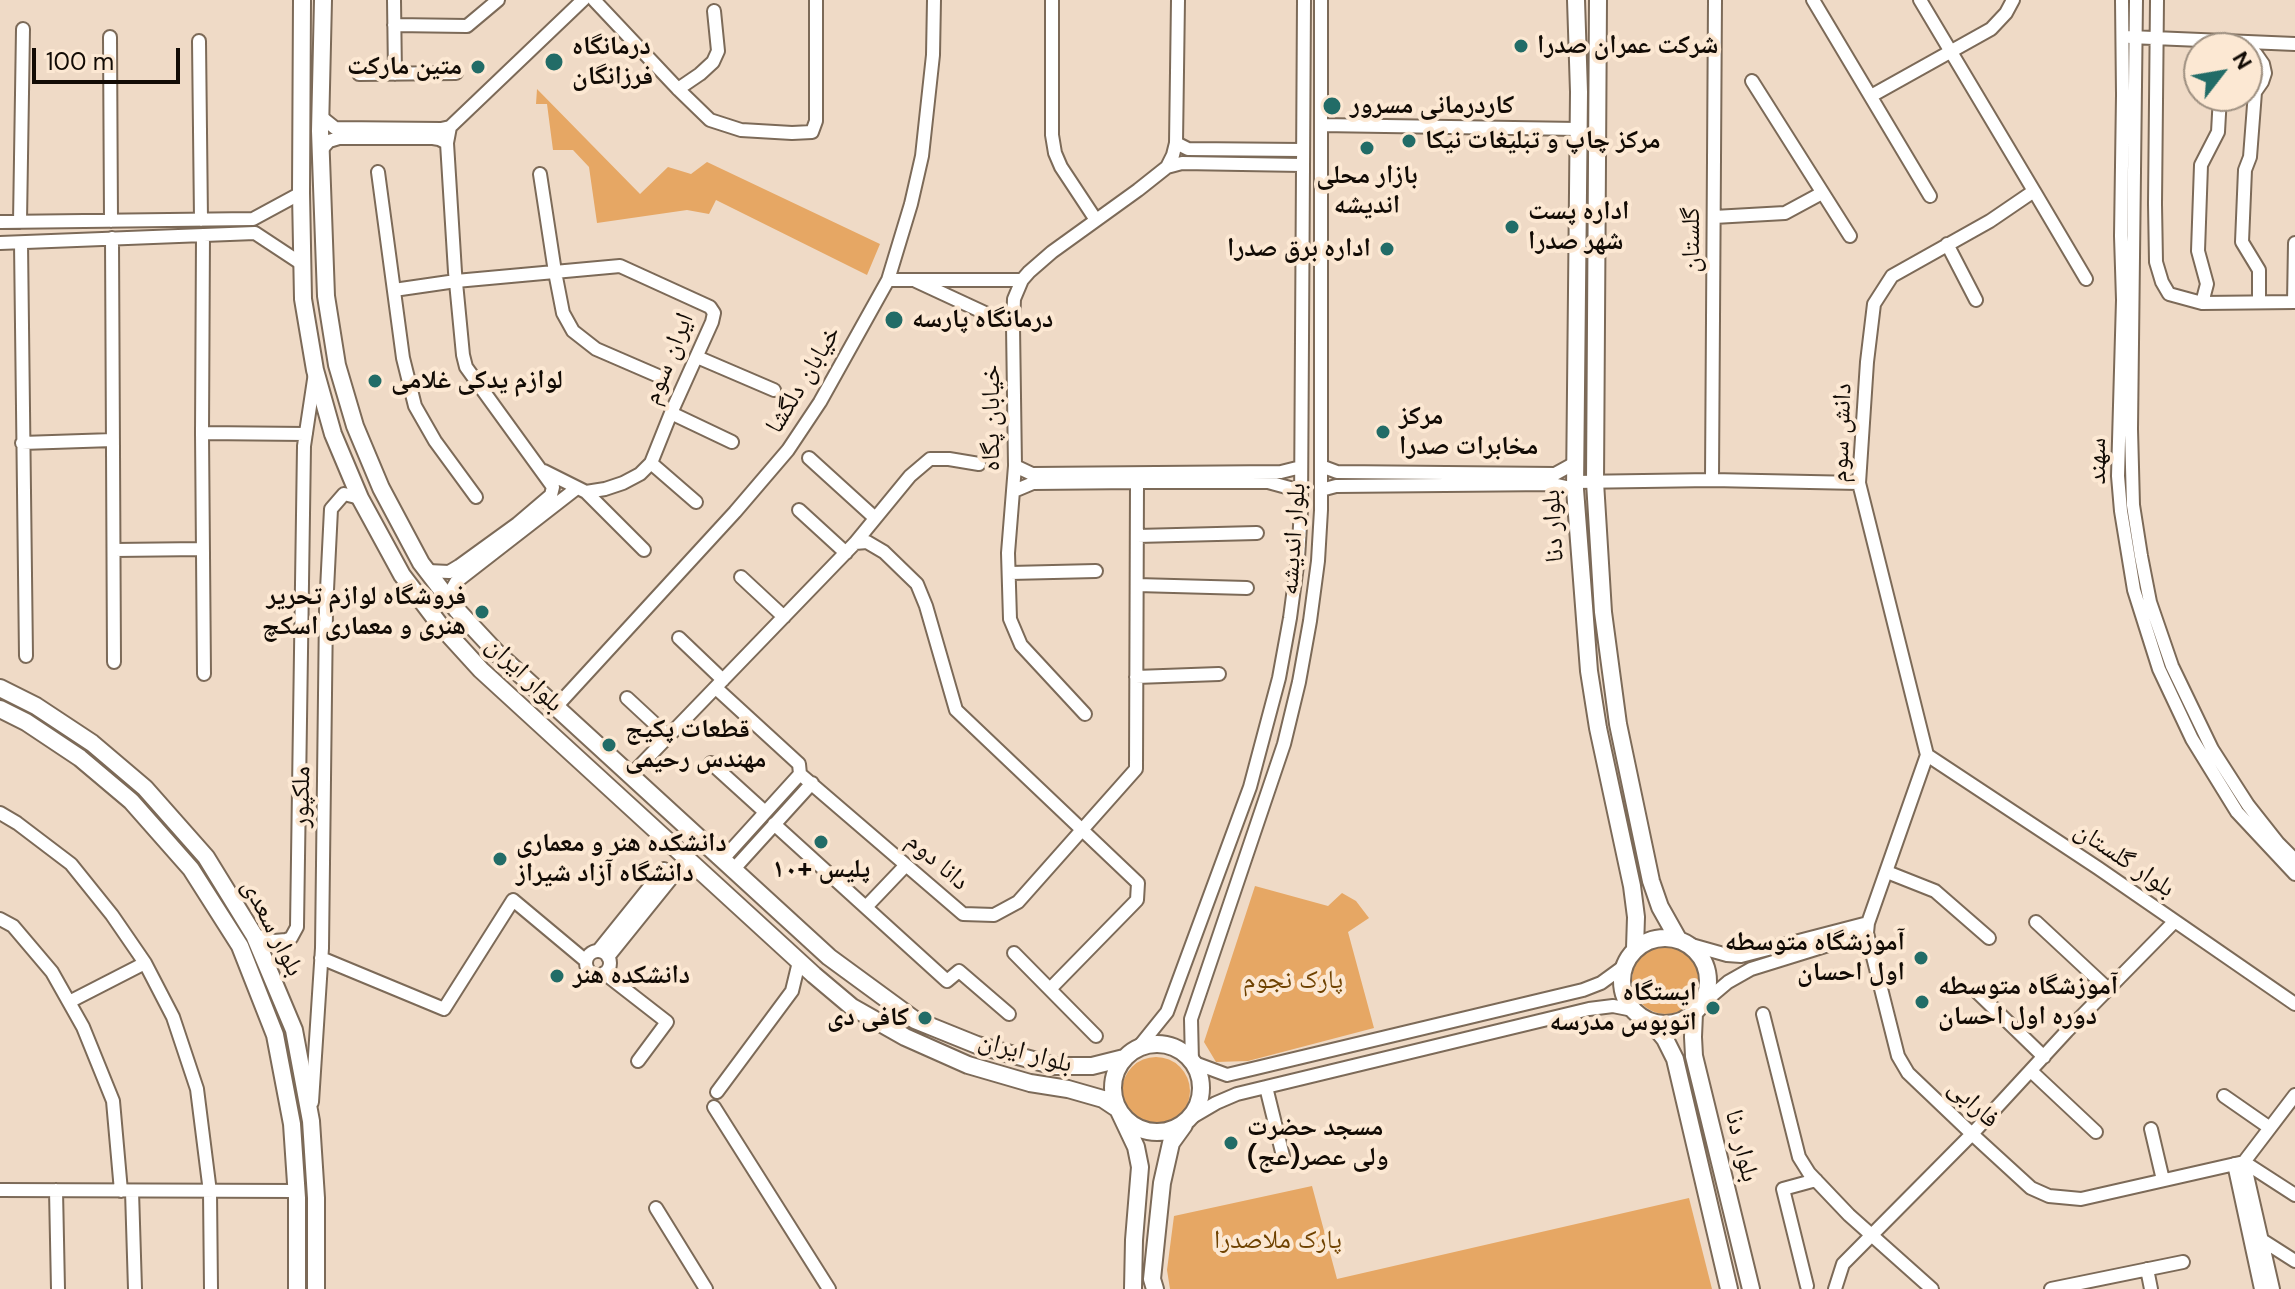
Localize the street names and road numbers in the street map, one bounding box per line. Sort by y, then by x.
street label: گلستان [1676,207,1708,273]
street label: ایران سوم [637,309,701,409]
street label: خیابان دلگشا [760,320,848,440]
street label: خیابان پگاه [976,365,1008,471]
street label: دانش سوم [1825,383,1859,483]
street label: سهند [2082,438,2114,484]
street label: بلوار اندیشه [1275,482,1313,596]
street label: بلوار دنا [1537,489,1571,563]
street label: بلوار ایران [479,630,569,720]
street label: ملکپور [286,766,318,828]
street label: بلوار گلستان [2068,815,2180,905]
street label: دانا دوم [899,826,975,898]
street label: بلوار سعدی [234,874,310,982]
street label: بلوار ایران [975,1026,1075,1080]
street label: فارابی [1941,1073,2005,1135]
street label: بلوار دنا [1717,1107,1765,1185]

